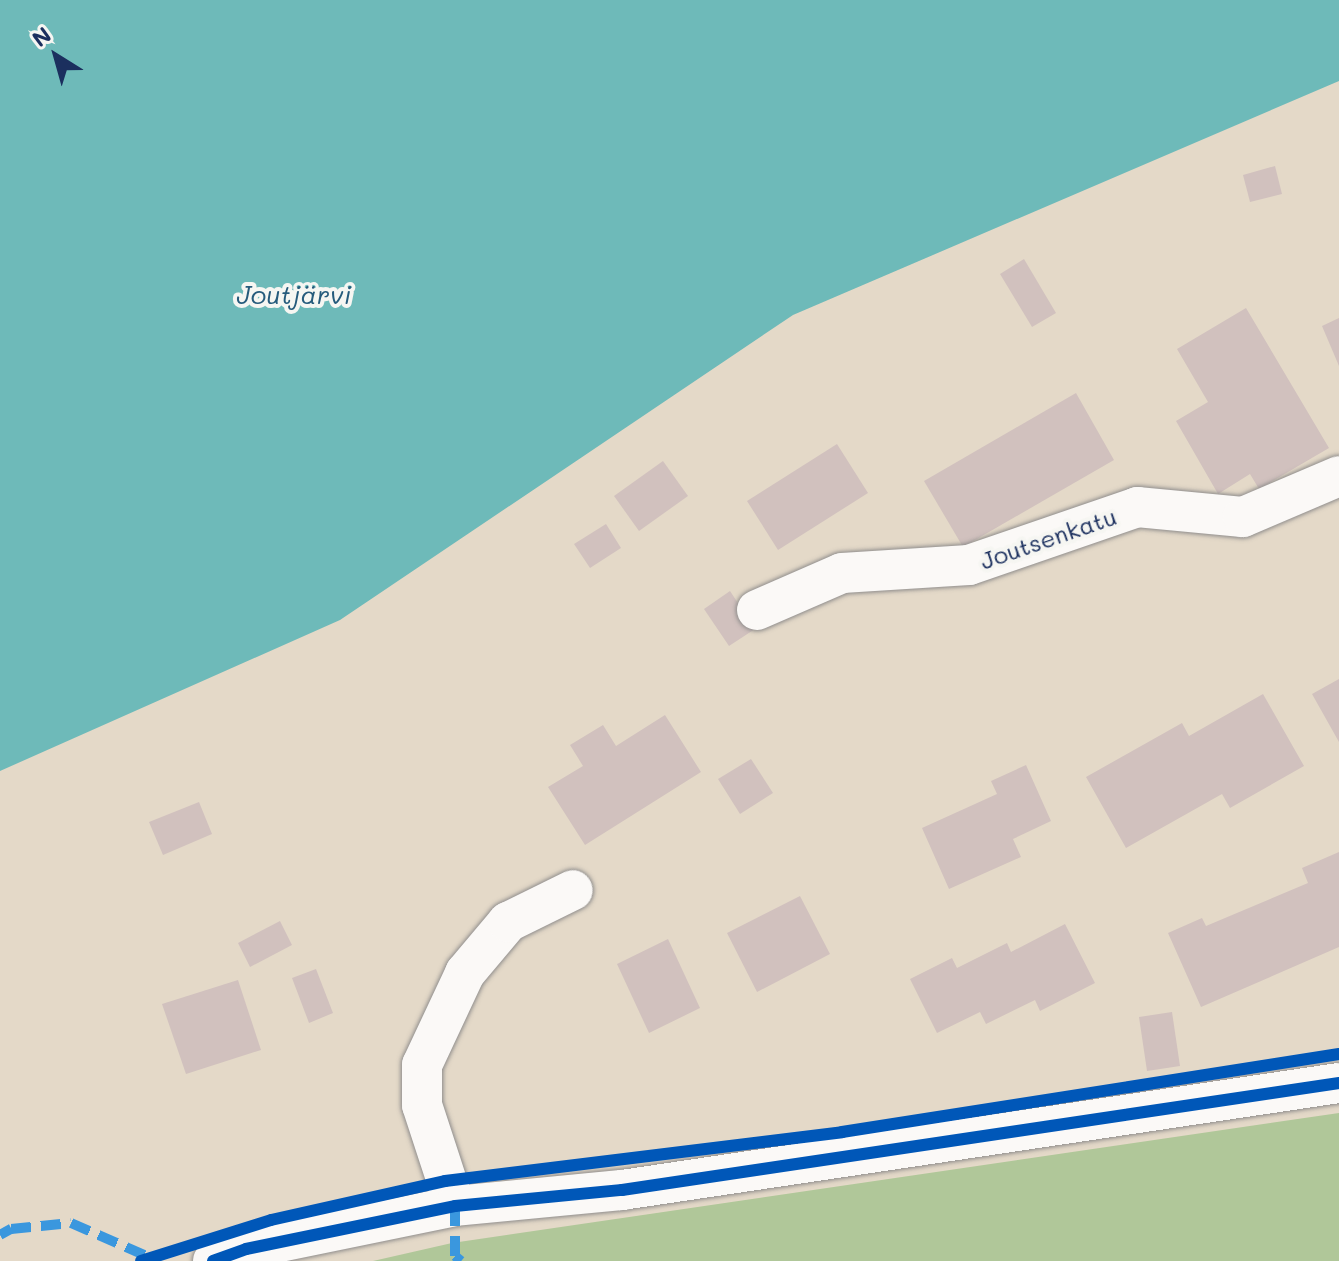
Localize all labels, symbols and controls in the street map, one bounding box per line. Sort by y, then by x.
north arrow [16,16,96,96]
text: N [26,20,57,53]
water label: Joutjärvi [236,279,352,311]
street label: Joutsenkatu [976,501,1120,575]

